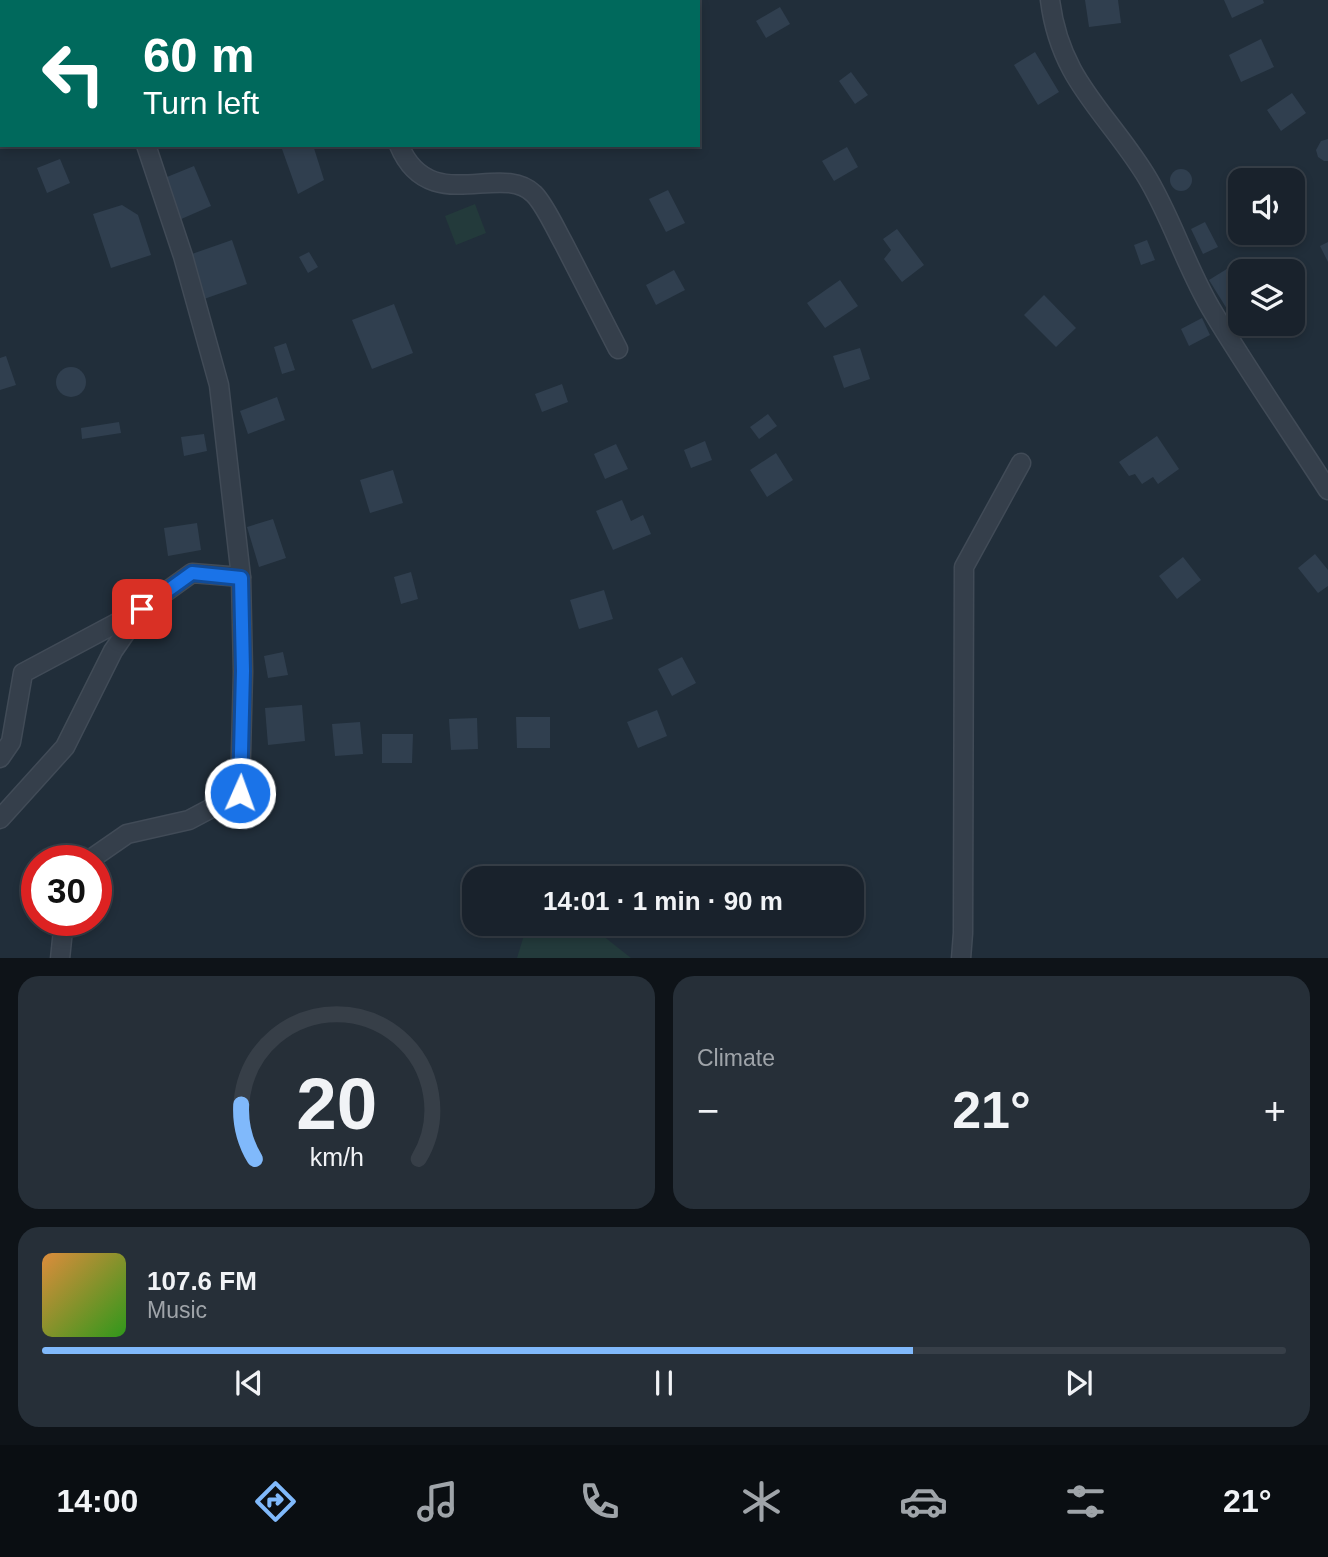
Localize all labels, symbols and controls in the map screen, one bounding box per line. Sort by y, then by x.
icon: left [28,28,119,119]
text: 60 m [143,28,255,82]
text: Turn left [143,85,259,121]
map controls [1228,168,1305,336]
button: sound [1228,168,1305,245]
button: layers [1228,259,1305,336]
pin [112,579,172,639]
icon: arrive [123,590,161,628]
position arrow [203,756,277,830]
speed limit sign: 30 [21,845,112,936]
text: 14:01 · 1 min · 90 m [543,886,783,916]
text: Climate [697,1045,775,1071]
text: 20 [296,1063,377,1144]
text: 21° [952,1081,1031,1139]
text: − [697,1090,719,1132]
text: + [1264,1090,1286,1132]
text: km/h [309,1142,364,1170]
text: 107.6 FM [147,1266,257,1296]
text: Music [147,1297,207,1323]
icon: previous [230,1364,268,1402]
icon: pause [645,1364,683,1402]
icon: next [1060,1364,1098,1402]
icon: directions [251,1477,300,1526]
icon: music [413,1477,462,1526]
icon: phone [575,1477,624,1526]
icon: climate [737,1477,786,1526]
icon: car [899,1477,948,1526]
icon: filters [1061,1477,1110,1526]
text: 14:00 [56,1483,138,1519]
text: 21° [1223,1483,1272,1519]

